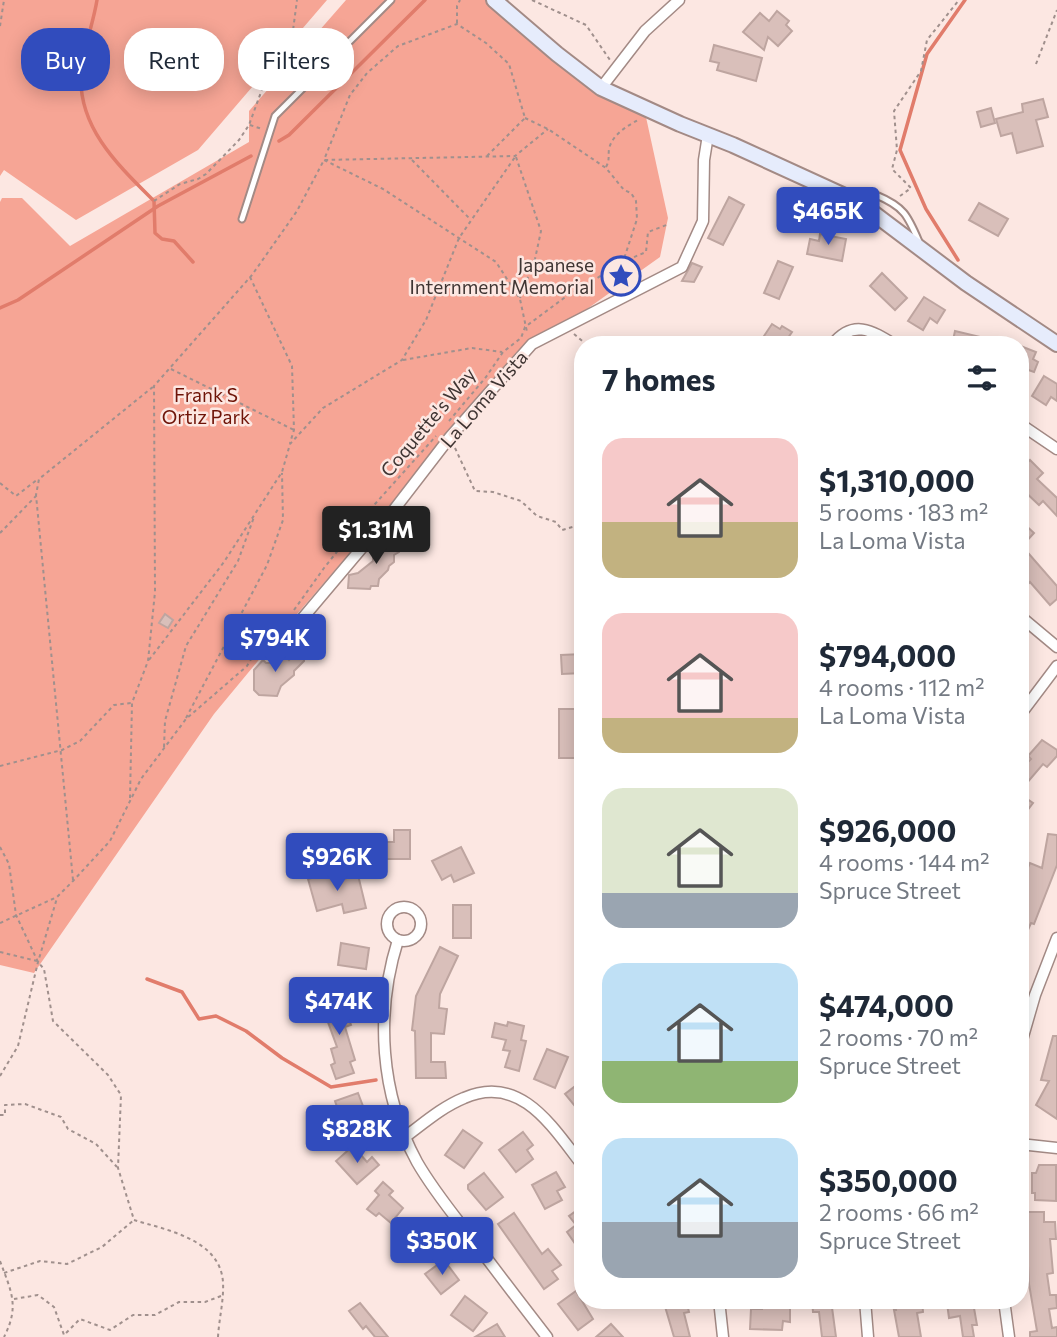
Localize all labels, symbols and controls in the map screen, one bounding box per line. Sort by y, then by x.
chip: Buy [21,28,110,91]
chip: Rent [124,28,224,91]
chip: Filters [238,28,354,91]
pin: $465K [779,188,877,247]
text: $465K [793,196,864,224]
place label: Japanese Internment Memorial [409,253,594,298]
place icon: Japanese Internment Memorial [600,255,642,297]
street label: La Loma Vista [435,345,532,452]
icon: filters [963,359,1001,397]
text: 7 homes [602,360,715,397]
street label: Coquette's Way [375,362,480,481]
park label: Frank S Ortiz Park [162,383,250,428]
text: $1,310,000 [819,461,975,498]
icon: home [658,466,742,550]
text: 5 rooms · 183 m² [819,498,988,526]
pin: $1.31M [319,506,433,566]
text: $1.31M [338,515,414,543]
text: La Loma Vista [819,526,966,554]
pin: $794K [226,614,324,674]
text: $794K [240,623,310,651]
text: $794,000 [819,636,956,673]
icon: home [658,641,742,725]
text: 4 rooms · 112 m² [819,673,984,701]
text: La Loma Vista [819,701,966,729]
text: $926,000 [819,811,956,848]
icon: home [658,816,742,900]
pin: $926K [288,834,386,893]
text: $926K [302,842,372,870]
text: 4 rooms · 144 m² [819,848,989,876]
text: Spruce Street [819,876,961,904]
pin: $474K [290,978,388,1037]
text: $474K [305,986,373,1014]
text: $474,000 [819,986,954,1023]
icon: home [658,991,742,1075]
text: 2 rooms · 70 m² [819,1023,978,1051]
text: Spruce Street [819,1051,961,1079]
pin: $828K [308,1106,406,1165]
text: $828K [322,1114,392,1142]
text: $350,000 [819,1161,958,1198]
icon: home [658,1166,742,1250]
text: 2 rooms · 66 m² [819,1198,979,1226]
pin: $350K [393,1218,491,1277]
text: $350K [406,1226,478,1254]
text: Spruce Street [819,1226,961,1254]

